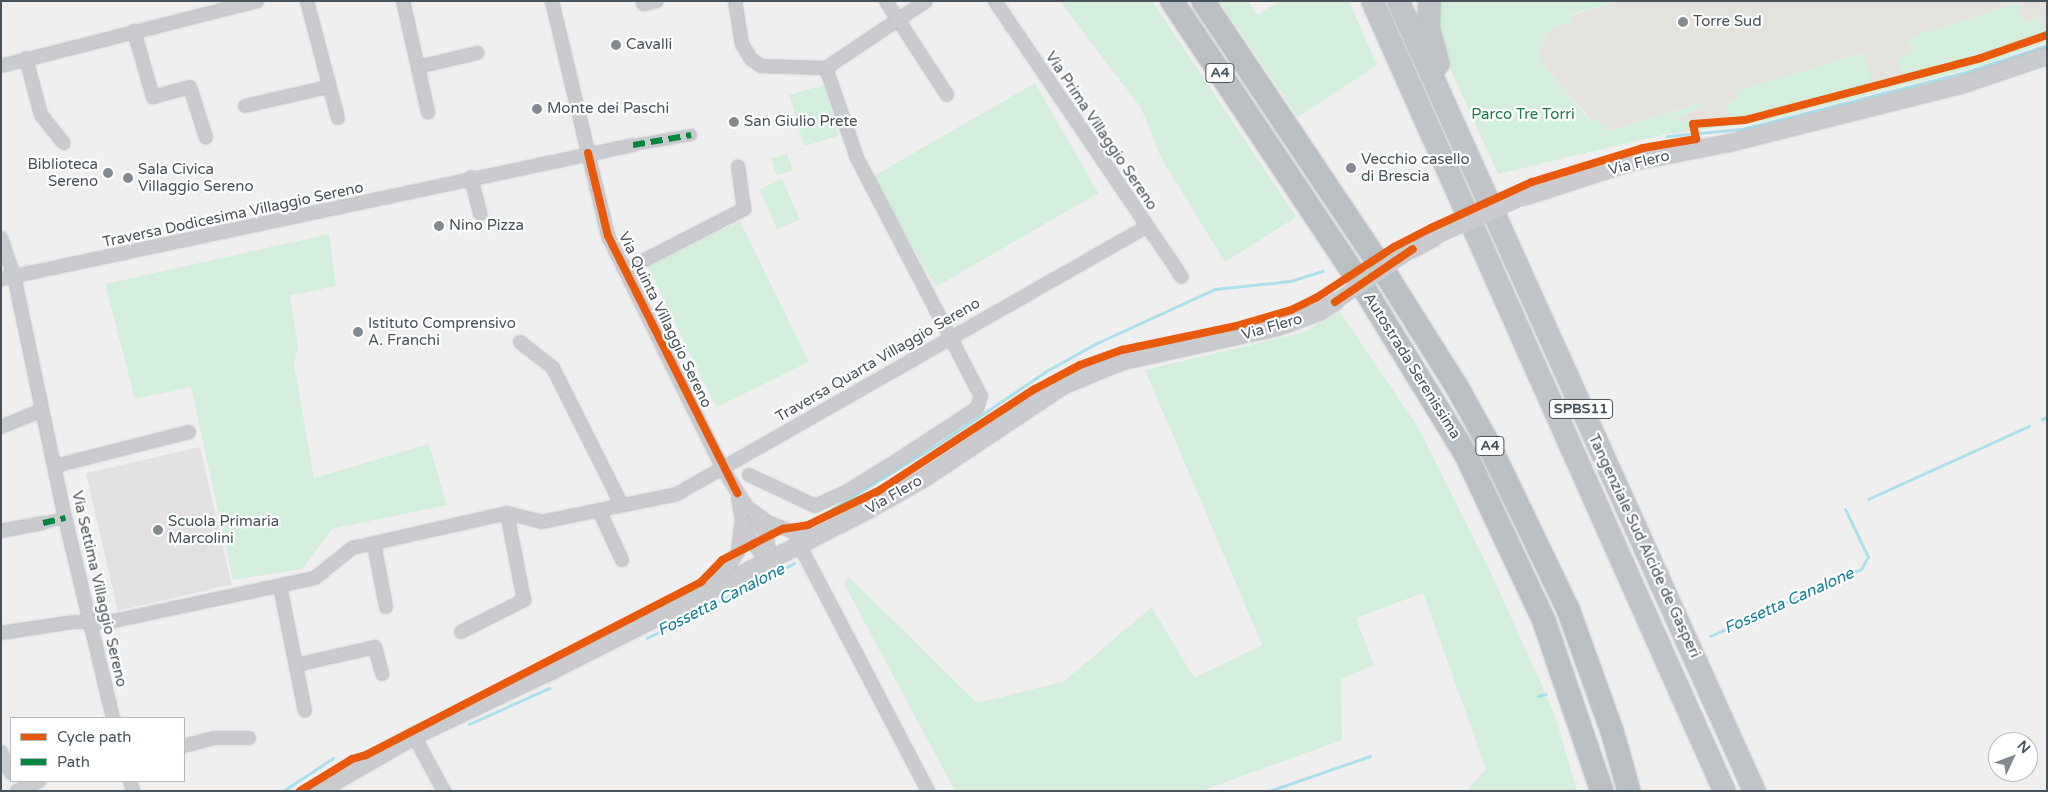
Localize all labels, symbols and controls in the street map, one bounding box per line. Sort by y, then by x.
place label: Torre Sud [1693,13,1762,31]
marker: Torre Sud [1677,16,1689,28]
place label: Cavalli [626,36,672,54]
marker: Cavalli [610,39,622,51]
street label: Via Prima Villaggio Sereno [1041,48,1161,214]
road number: A4 [1205,62,1235,84]
place label: Monte dei Paschi [547,100,669,118]
marker: Monte dei Paschi [531,103,543,115]
park label: Parco Tre Torri [1471,106,1575,124]
place label: San Giulio Prete [744,113,858,131]
marker: San Giulio Prete [728,116,740,128]
street label: Via Flero [1607,147,1671,179]
place label: Vecchio casello di Brescia [1361,150,1470,185]
place label: Biblioteca Sereno [27,155,98,190]
place label: Sala Civica Villaggio Sereno [138,160,254,195]
marker: Vecchio casello di Brescia [1345,162,1357,174]
marker: Biblioteca Sereno [102,167,114,179]
marker: Sala Civica Villaggio Sereno [122,172,134,184]
street label: Traversa Dodicesima Villaggio Sereno [101,179,365,251]
place label: Nino Pizza [449,217,524,235]
marker: Nino Pizza [433,220,445,232]
street label: Via Quinta Villaggio Sereno [614,229,716,411]
street label: Autostrada Serenissima [1360,290,1464,442]
street label: Traversa Quarta Villaggio Sereno [773,294,983,426]
street label: Via Flero [1240,310,1304,344]
place label: Istituto Comprensivo A. Franchi [368,314,516,349]
marker: Istituto Comprensivo A. Franchi [352,326,364,338]
road number: SPBS11 [1548,398,1614,420]
street label: Tangenziale Sud Alcide de Gasperi [1584,431,1704,661]
road number: A4 [1475,434,1505,458]
street label: Via Flero [863,472,925,518]
street label: Via Settima Villaggio Sereno [68,489,130,689]
place label: Scuola Primaria Marcolini [168,512,279,547]
marker: Scuola Primaria Marcolini [152,524,164,536]
water label: Fossetta Canalone [654,560,788,640]
water label: Fossetta Canalone [1721,564,1857,638]
legend [10,717,185,782]
text: Cycle path [57,728,131,746]
north arrow [1988,732,2038,782]
text: N [2014,737,2034,757]
text: Path [57,753,90,771]

